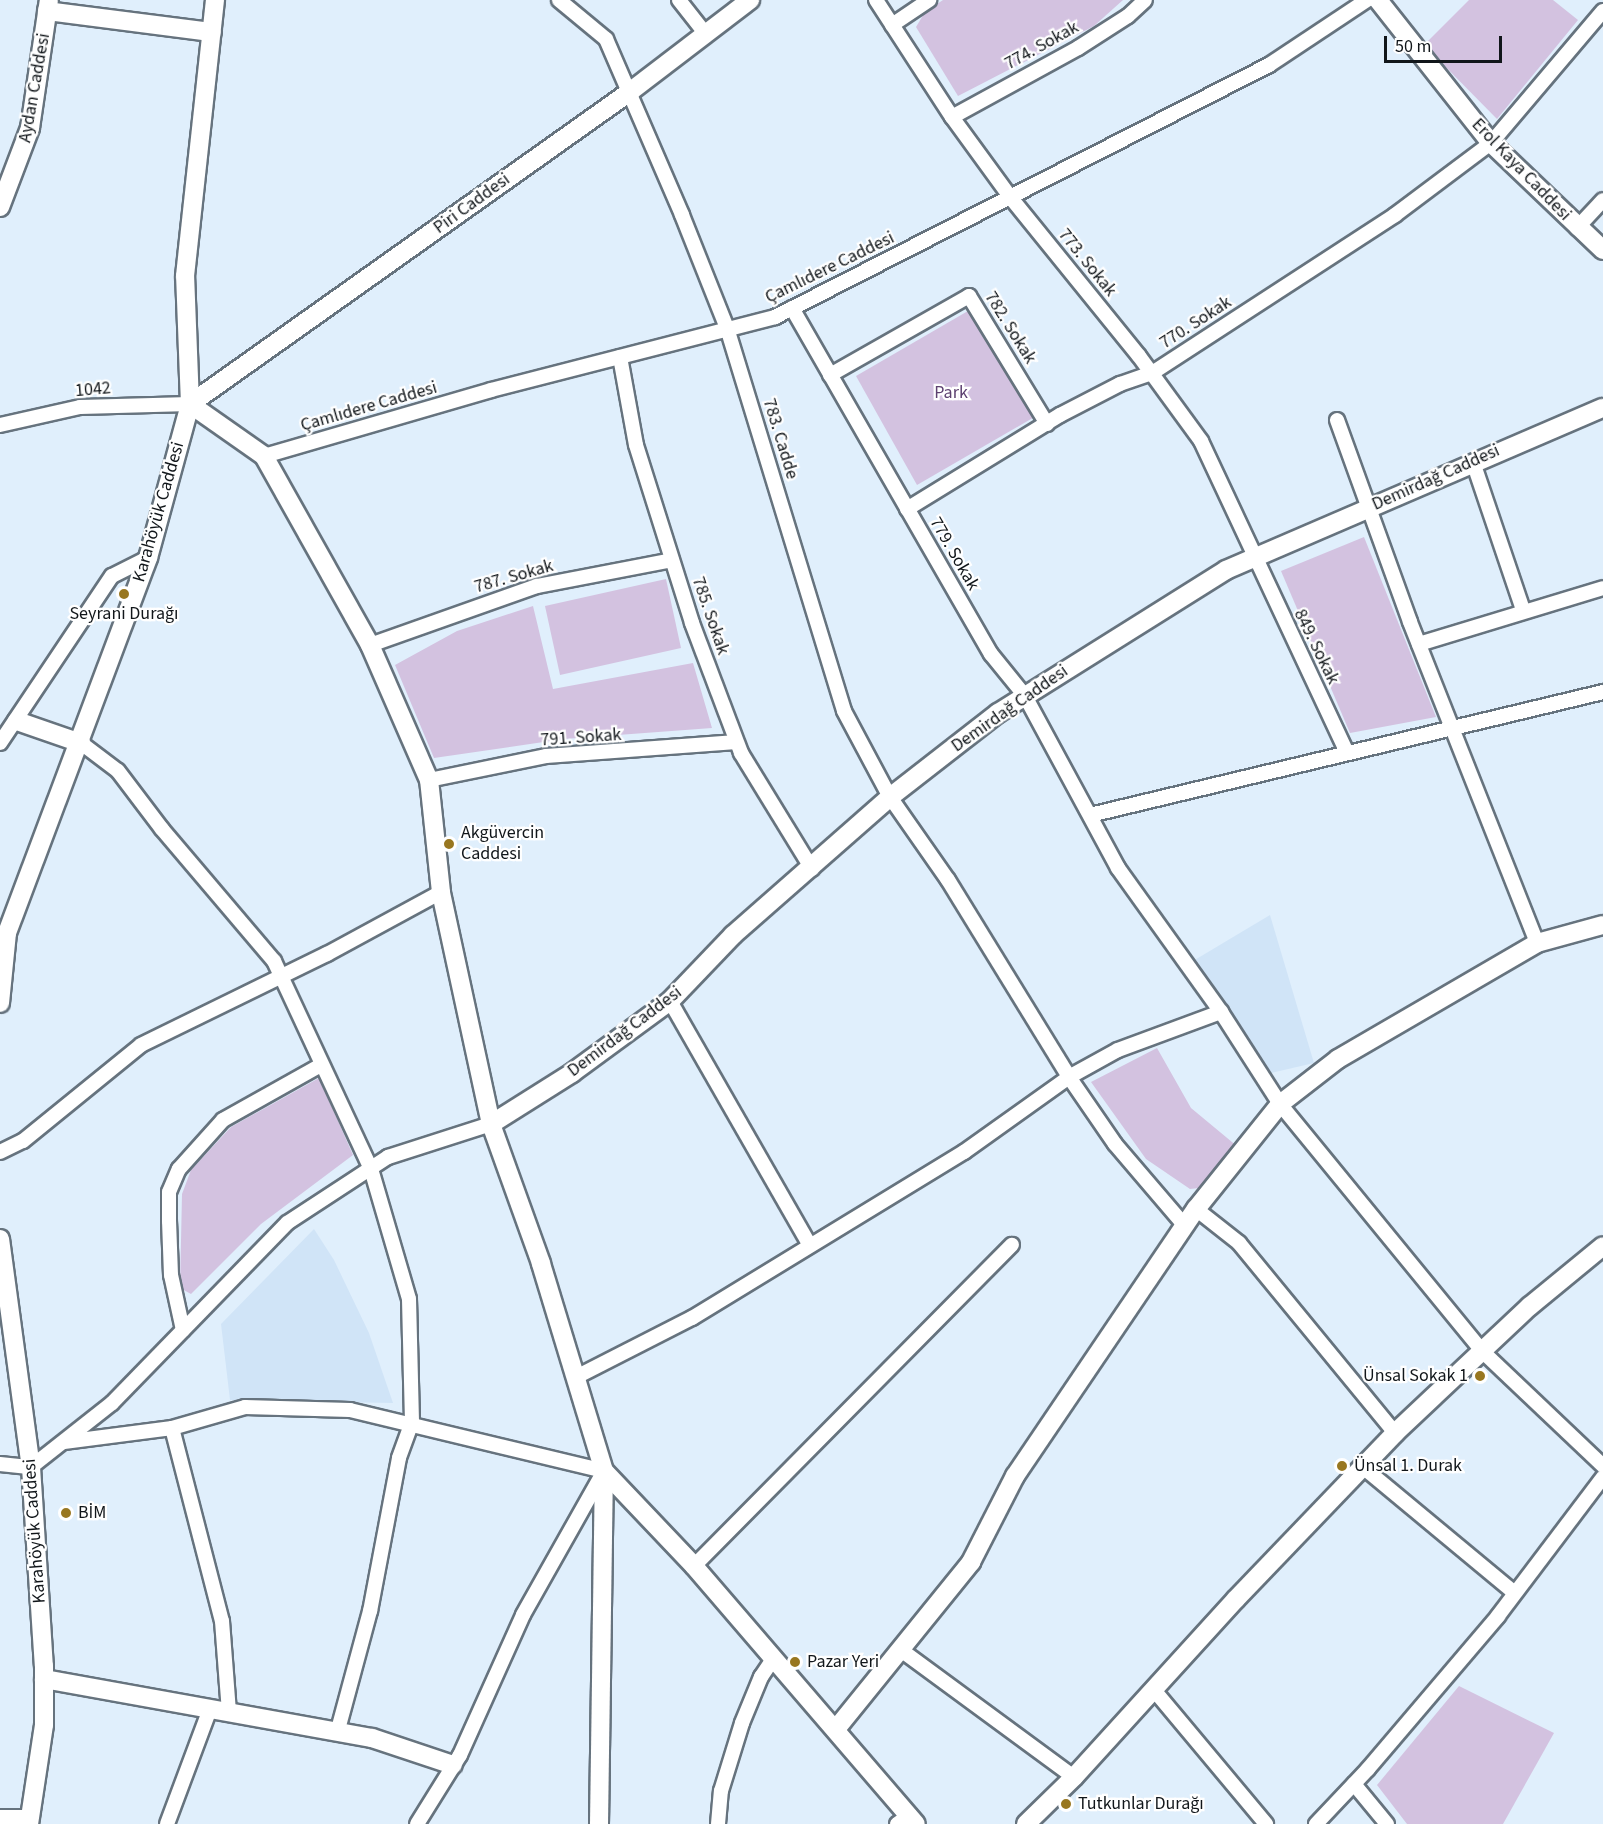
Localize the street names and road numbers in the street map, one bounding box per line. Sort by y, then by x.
street label: 774. Sokak [1001,17,1083,75]
street label: Aydan Caddesi [15,32,55,144]
street label: Erol Kaya Caddesi [1467,114,1575,226]
street label: Piri Caddesi [430,169,514,239]
street label: 773. Sokak [1053,225,1121,301]
street label: Çamlıdere Caddesi [762,227,898,309]
street label: 782. Sokak [979,288,1041,368]
street label: 770. Sokak [1156,292,1236,354]
street label: Çamlıdere Caddesi [298,377,440,437]
street label: 1042 [74,378,112,402]
street label: 783. Cadde [758,396,802,482]
street label: Karahöyük Caddesi [129,439,189,585]
street label: Demirdağ Caddesi [1369,440,1503,516]
street label: 779. Sokak [924,514,984,594]
street label: 787. Sokak [472,555,556,599]
street label: 785. Sokak [687,574,733,658]
street label: 849. Sokak [1289,606,1343,688]
street label: Demirdağ Caddesi [948,661,1072,757]
street label: 791. Sokak [540,724,622,752]
street label: Demirdağ Caddesi [564,982,686,1082]
street label: Karahöyük Caddesi [19,1458,51,1604]

